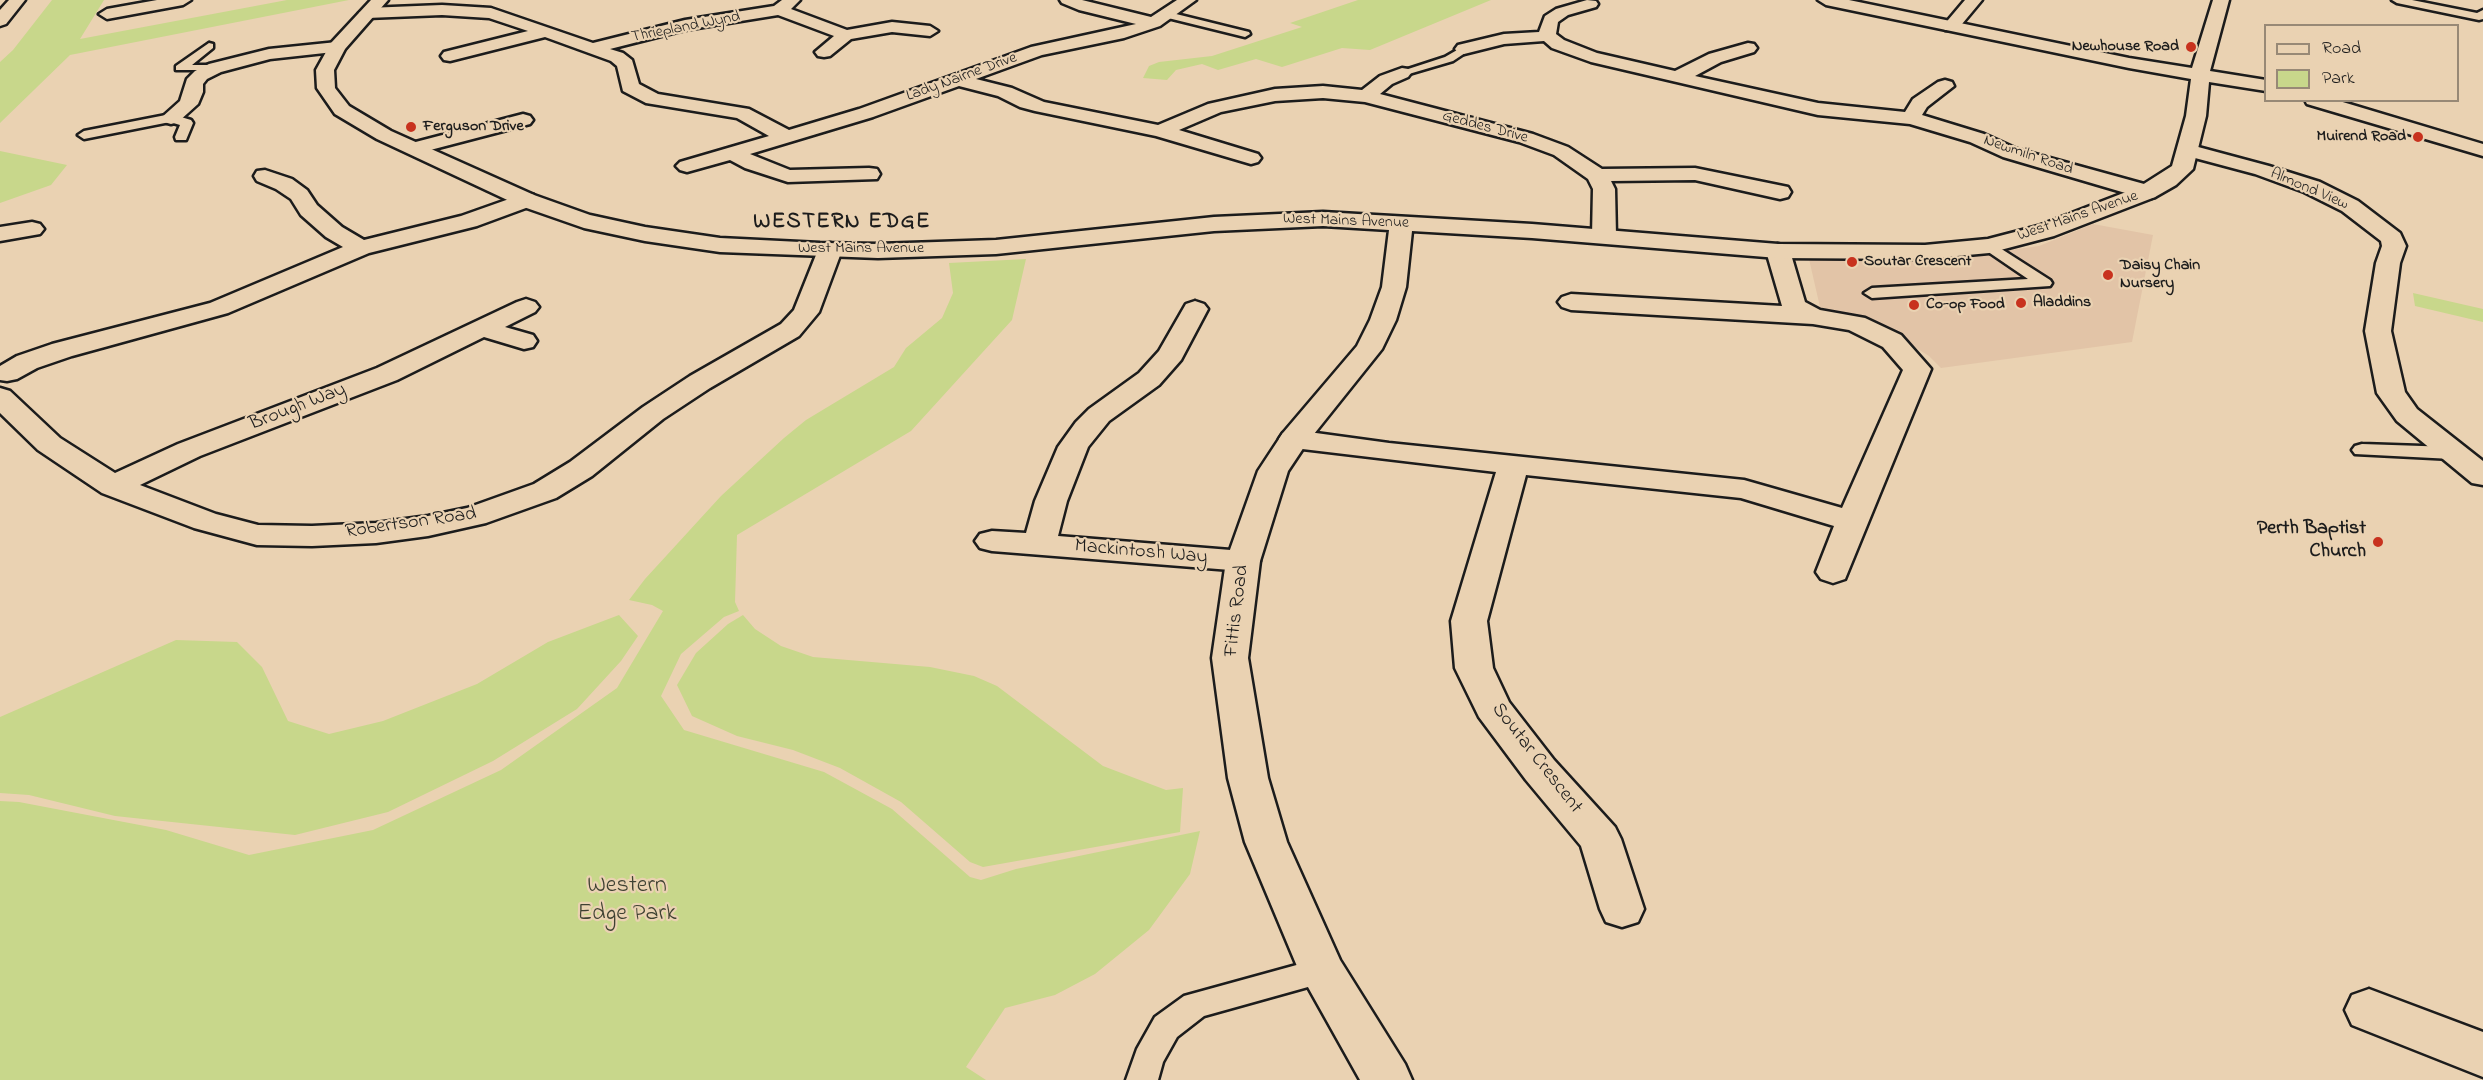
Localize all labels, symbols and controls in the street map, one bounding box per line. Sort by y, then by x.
street label: Thriepland Wynd [630,8,742,48]
legend [2264,24,2459,102]
text: Road [2322,36,2361,62]
place label: Newhouse Road [2072,37,2179,57]
marker: Newhouse Road [2184,40,2198,54]
street label: Lady Nairne Drive [904,49,1020,107]
text: Park [2322,66,2355,92]
street label: Geddes Drive [1440,107,1530,149]
place label: Ferguson Drive [423,117,524,137]
marker: Ferguson Drive [404,120,418,134]
place label: Muirend Road [2316,127,2406,147]
marker: Muirend Road [2411,130,2425,144]
street label: Newmiln Road [1981,132,2075,180]
street label: Almond View [2267,165,2351,215]
street label: West Mains Avenue [2015,187,2141,247]
district label: WESTERN EDGE [753,210,931,236]
street label: West Mains Avenue [1283,210,1409,234]
street label: West Mains Avenue [798,239,924,259]
place label: Soutar Crescent [1864,252,1971,272]
marker: Soutar Crescent [1845,255,1859,269]
place label: Daisy Chain Nursery [2120,256,2200,294]
marker: Daisy Chain Nursery [2101,268,2115,282]
place label: Aladdins [2033,293,2091,313]
place label: Co-op Food [1926,295,2005,315]
marker: Aladdins [2014,296,2028,310]
marker: Co-op Food [1907,298,1921,312]
street label: Brough Way [246,379,350,437]
street label: Robertson Road [344,503,478,545]
place label: Perth Baptist Church [2257,518,2366,565]
street label: Mackintosh Way [1074,535,1208,571]
marker: Perth Baptist Church [2371,535,2385,549]
street label: Fittis Road [1220,564,1256,658]
street label: Soutar Crescent [1485,699,1587,819]
park label: Western Edge Park [578,873,676,929]

